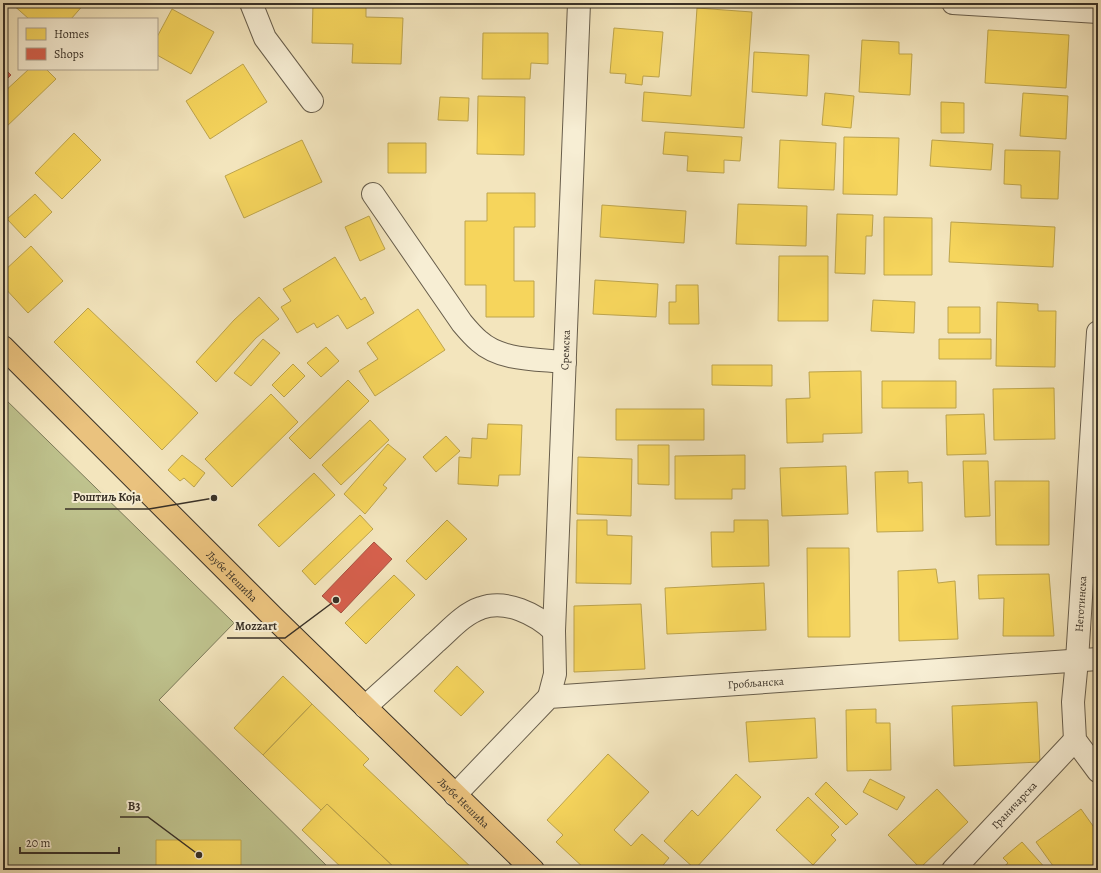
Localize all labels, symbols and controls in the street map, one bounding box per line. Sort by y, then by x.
legend [18,18,158,70]
text: Homes [54,26,89,42]
text: Shops [54,46,84,62]
street label: Сремска [557,329,574,371]
callout: Роштиљ Која [65,485,149,509]
text: Роштиљ Која [73,489,141,505]
street label: Љубе Нешића [203,547,262,606]
street label: Неготинска [1072,574,1091,633]
callout: Mozzart [227,614,285,638]
text: Mozzart [235,618,277,634]
street label: Гробљанска [727,673,785,692]
street label: Љубе Нешића [435,774,494,832]
street label: Граничарска [988,777,1041,832]
callout: B3 [120,793,148,817]
text: B3 [128,798,140,814]
scale bar [20,829,119,855]
text: 20 m [26,835,50,851]

